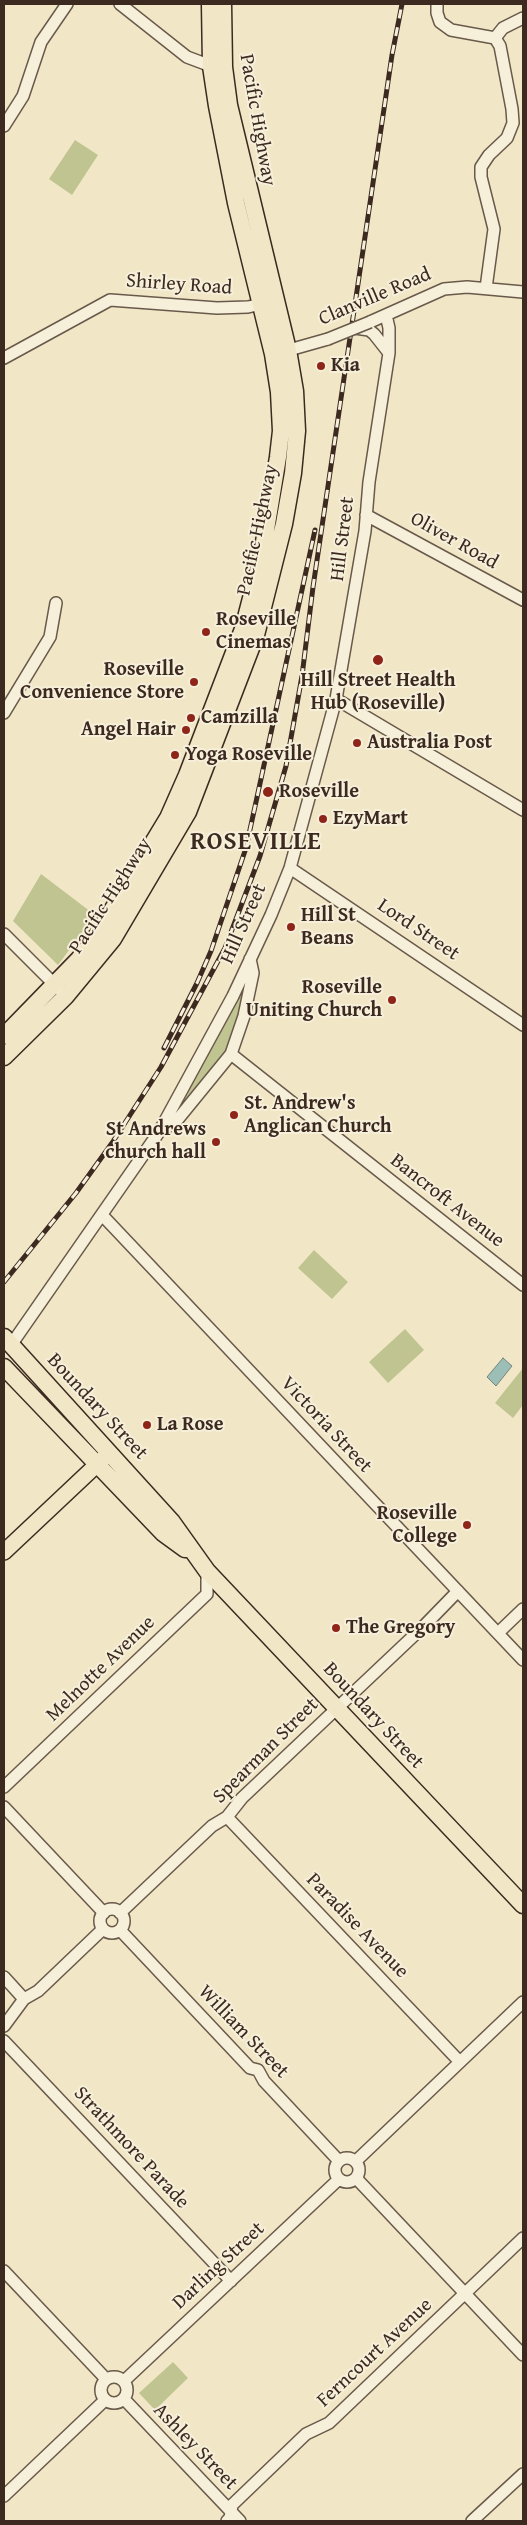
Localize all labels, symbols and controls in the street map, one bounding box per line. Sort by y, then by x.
street label: Pacific Highway [234,52,280,188]
street label: Clanville Road [315,263,435,331]
street label: Shirley Road [125,269,233,301]
place label: Kia [331,354,360,378]
marker: Kia [315,360,327,372]
street label: Pacific Highway [232,462,284,598]
street label: Hill Street [326,495,360,583]
street label: Oliver Road [406,507,502,575]
place label: Roseville Cinemas [216,608,296,655]
marker: Roseville Cinemas [200,626,212,638]
marker: Hill Street Health Hub (Roseville) [371,653,385,667]
place label: Roseville Convenience Store [20,658,184,705]
place label: Hill Street Health Hub (Roseville) [301,669,455,716]
marker: Roseville Convenience Store [188,676,200,688]
place label: Camzilla [201,706,278,730]
marker: Camzilla [185,712,197,724]
place label: Angel Hair [81,718,176,742]
marker: Angel Hair [180,724,192,736]
place label: Australia Post [367,731,492,755]
marker: Australia Post [351,737,363,749]
place label: Yoga Roseville [185,743,312,767]
marker: Yoga Roseville [169,749,181,761]
place label: Roseville [279,780,359,804]
marker: Roseville [261,785,275,799]
place label: EzyMart [333,807,408,831]
marker: EzyMart [317,813,329,825]
district label: ROSEVILLE [189,828,323,858]
street label: Pacific Highway [65,834,157,958]
street label: Hill Street [216,880,272,968]
street label: Lord Street [372,894,464,966]
place label: Hill St Beans [301,904,356,951]
marker: Hill St Beans [285,921,297,933]
place label: Roseville Uniting Church [246,976,382,1023]
marker: Roseville Uniting Church [386,994,398,1006]
place label: St. Andrew's Anglican Church [244,1092,391,1139]
marker: St. Andrew's Anglican Church [228,1109,240,1121]
place label: St Andrews church hall [105,1118,206,1165]
marker: St Andrews church hall [210,1136,222,1148]
street label: Bancroft Avenue [385,1149,509,1253]
street label: Boundary Street [42,1349,152,1465]
street label: Victoria Street [275,1372,377,1478]
place label: La Rose [157,1413,224,1437]
marker: La Rose [141,1419,153,1431]
place label: Roseville College [377,1502,457,1549]
marker: Roseville College [461,1519,473,1531]
street label: Melnotte Avenue [42,1611,160,1727]
place label: The Gregory [346,1616,455,1640]
marker: The Gregory [330,1622,342,1634]
street label: Boundary Street [318,1658,428,1774]
street label: Spearman Street [208,1693,324,1809]
street label: Paradise Avenue [301,1868,413,1984]
street label: William Street [193,1980,293,2084]
street label: Strathmore Parade [68,2082,194,2214]
street label: Darling Street [168,2217,270,2315]
street label: Ferncourt Avenue [312,2293,438,2413]
street label: Ashley Street [148,2399,242,2495]

